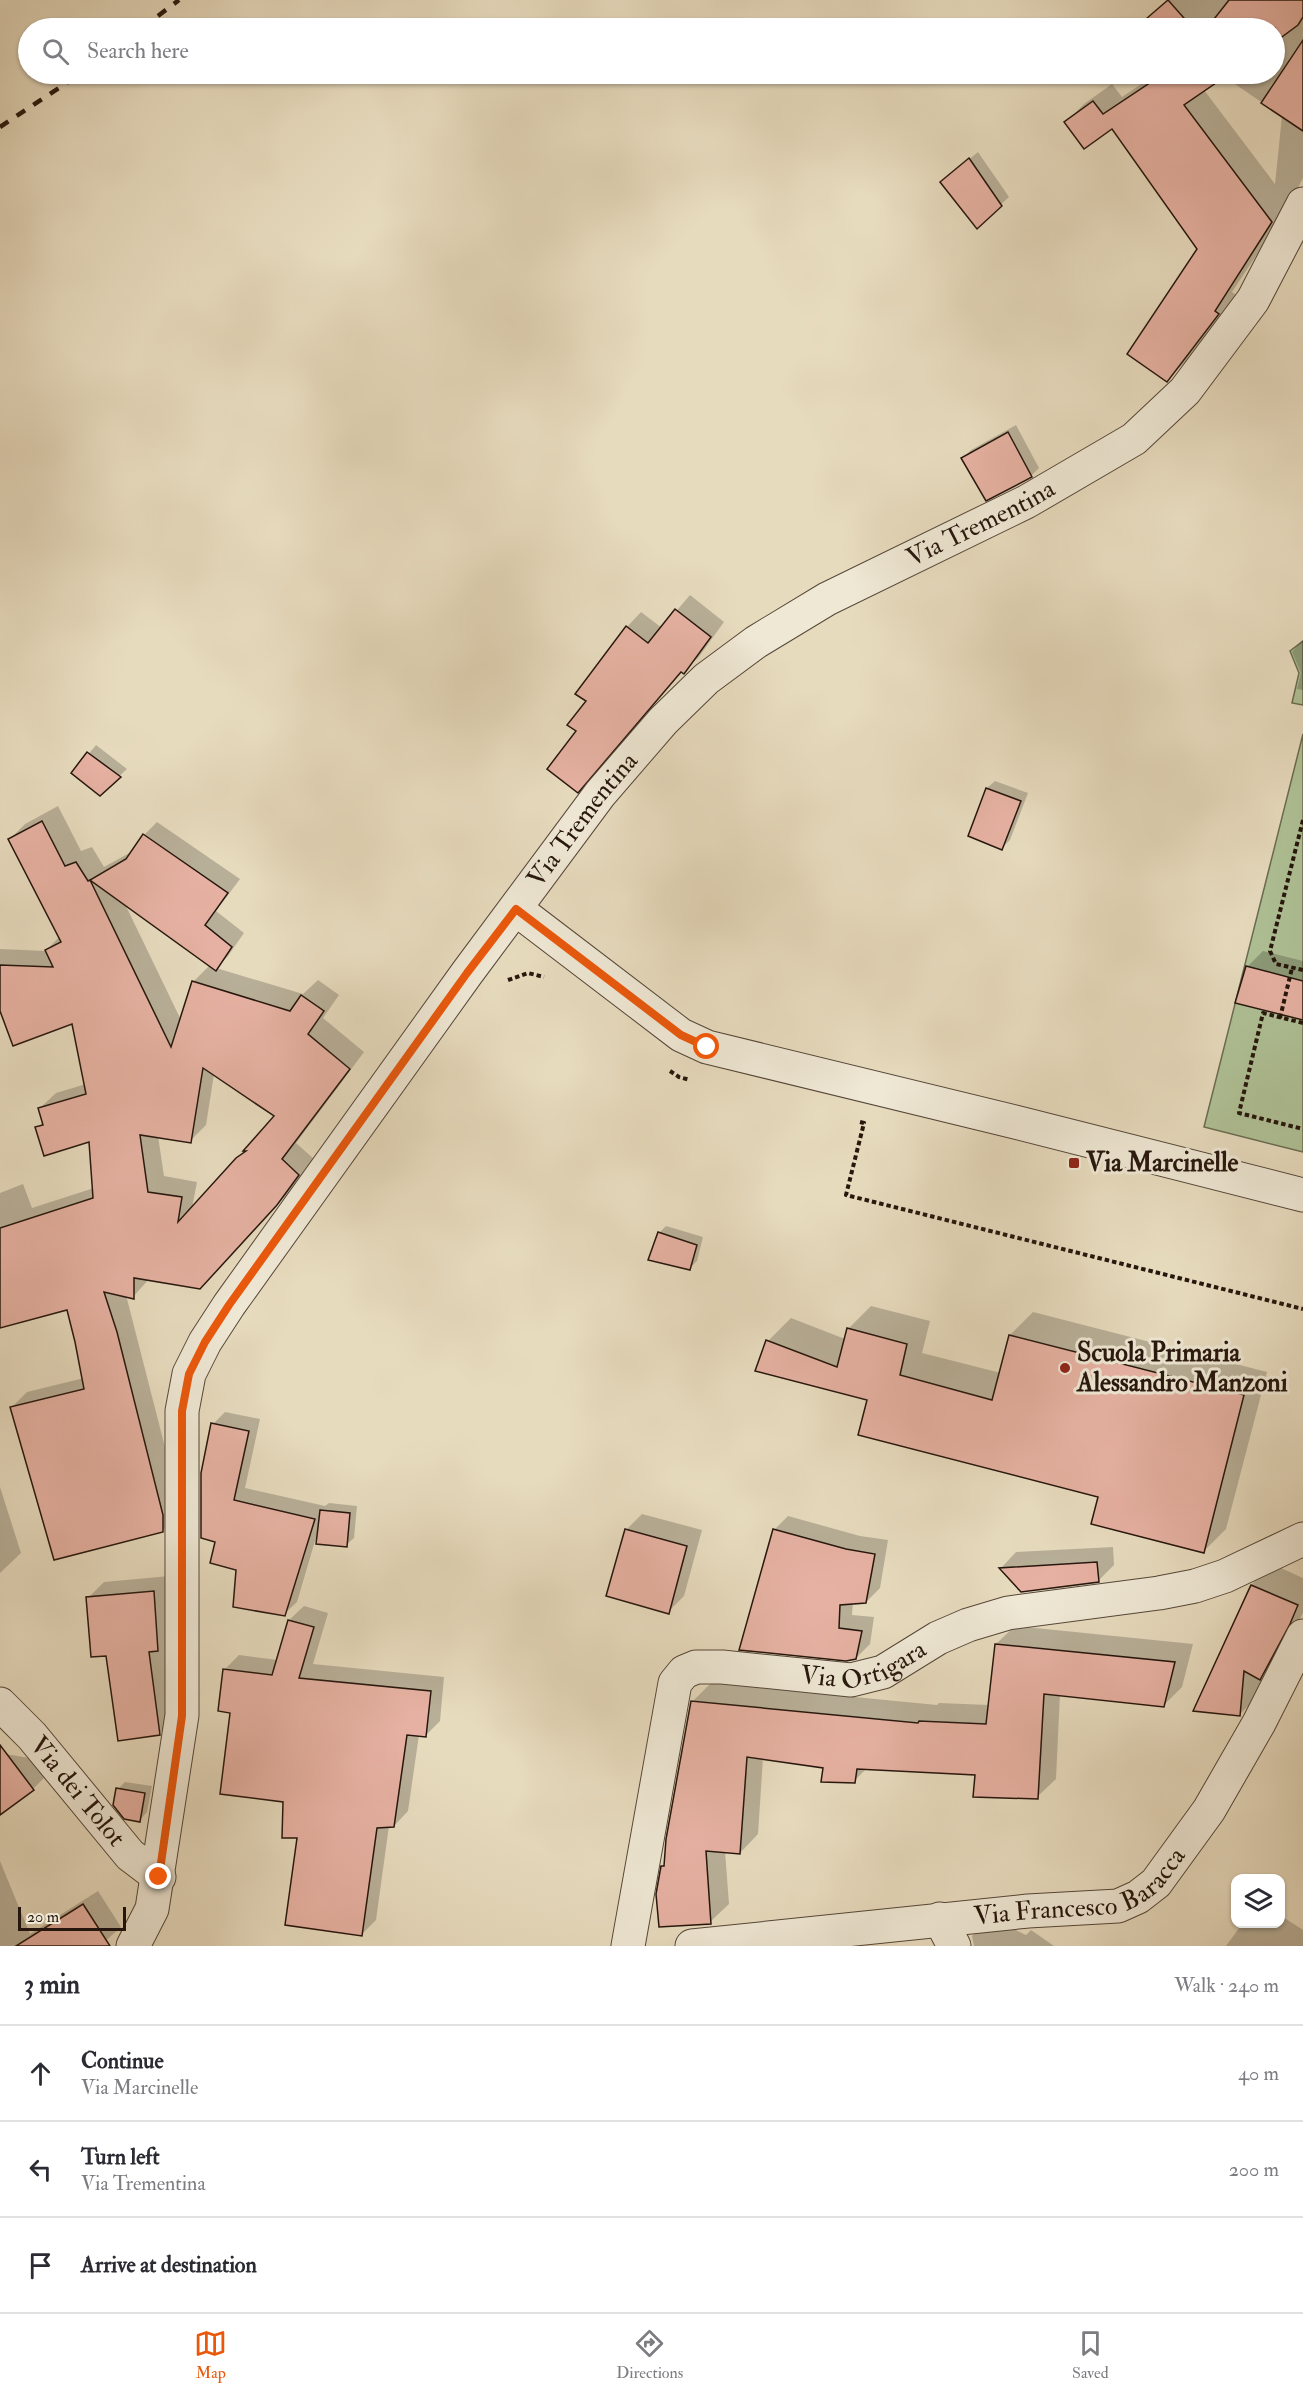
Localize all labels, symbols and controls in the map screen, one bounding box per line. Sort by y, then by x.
search box [18,18,1285,84]
icon: search [39,35,72,68]
text: Search here [87,37,189,65]
street label: Via Trementina [901,472,1061,574]
street label: Via Trementina [520,745,645,893]
route start [693,1033,719,1059]
place label: Via Marcinelle [1085,1147,1239,1179]
marker: Via Marcinelle [1067,1156,1081,1170]
place label: Scuola Primaria Alessandro Manzoni [1076,1337,1288,1399]
marker: Scuola Primaria Alessandro Manzoni [1058,1361,1072,1375]
street label: Via Ortigara [799,1633,932,1698]
street label: Via dei Tolot [23,1730,132,1853]
street label: Via Francesco Baracca [972,1841,1193,1933]
route end [145,1863,171,1889]
map controls [1231,1874,1285,1928]
button: layers [1231,1874,1285,1928]
scale bar [18,1904,126,1932]
text: 20 m [27,1907,59,1927]
text: 3 min [24,1969,80,2001]
text: Walk · 240 m [1174,1973,1279,1998]
text: Continue [81,2047,164,2075]
icon: ahead [24,2057,57,2090]
text: 40 m [1238,2061,1279,2086]
text: Via Marcinelle [81,2075,198,2100]
text: Turn left [81,2143,160,2171]
icon: left [24,2153,57,2186]
text: 200 m [1229,2157,1279,2182]
text: Via Trementina [81,2171,206,2196]
icon: arrive [24,2249,57,2282]
text: Arrive at destination [81,2251,257,2279]
tab: Map [194,2327,227,2383]
tab: Directions [616,2327,683,2383]
tab: Saved [1072,2327,1109,2383]

